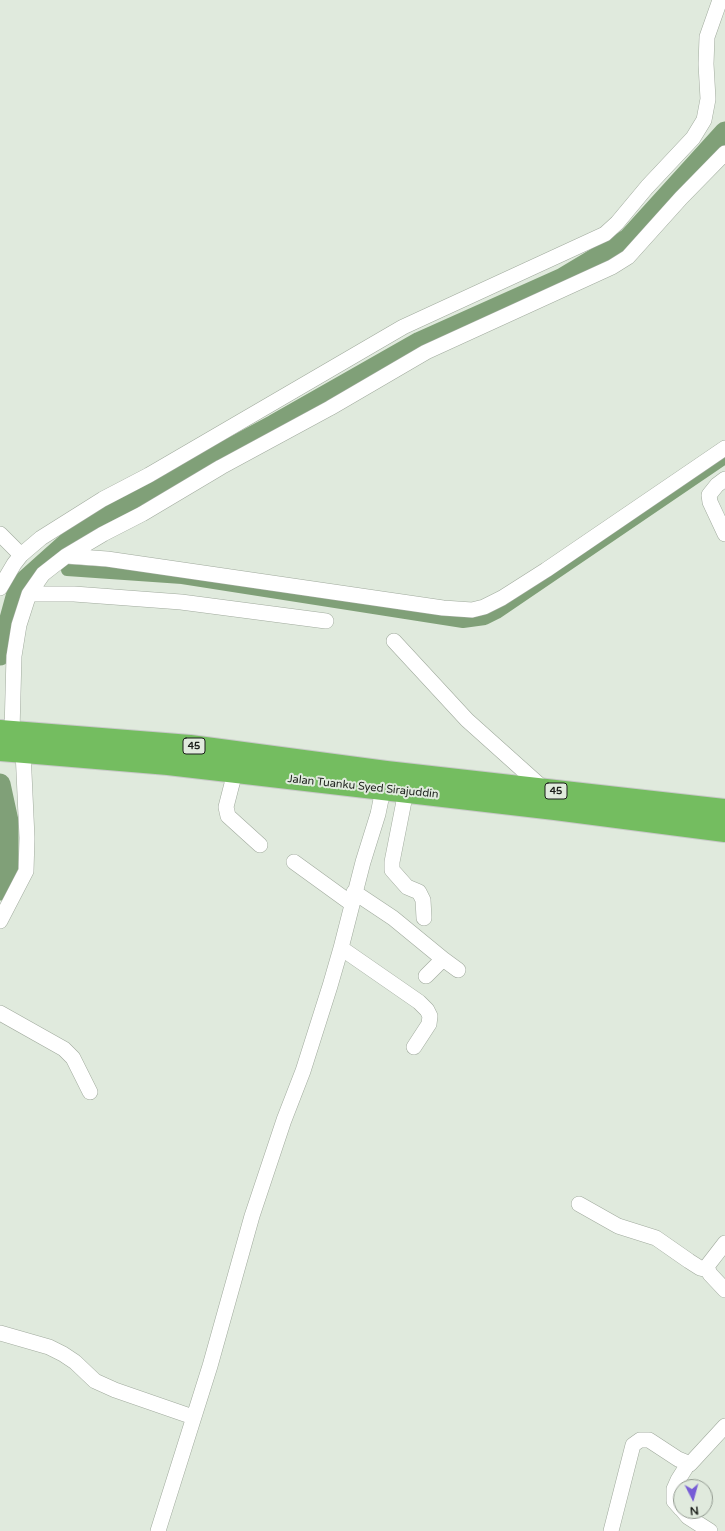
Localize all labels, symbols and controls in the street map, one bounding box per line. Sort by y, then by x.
road number: 45 [183,738,205,754]
street label: Jalan Tuanku Syed Sirajuddin [287,772,439,802]
road number: 45 [545,783,567,799]
north arrow [673,1479,713,1519]
text: N [689,1504,699,1517]

